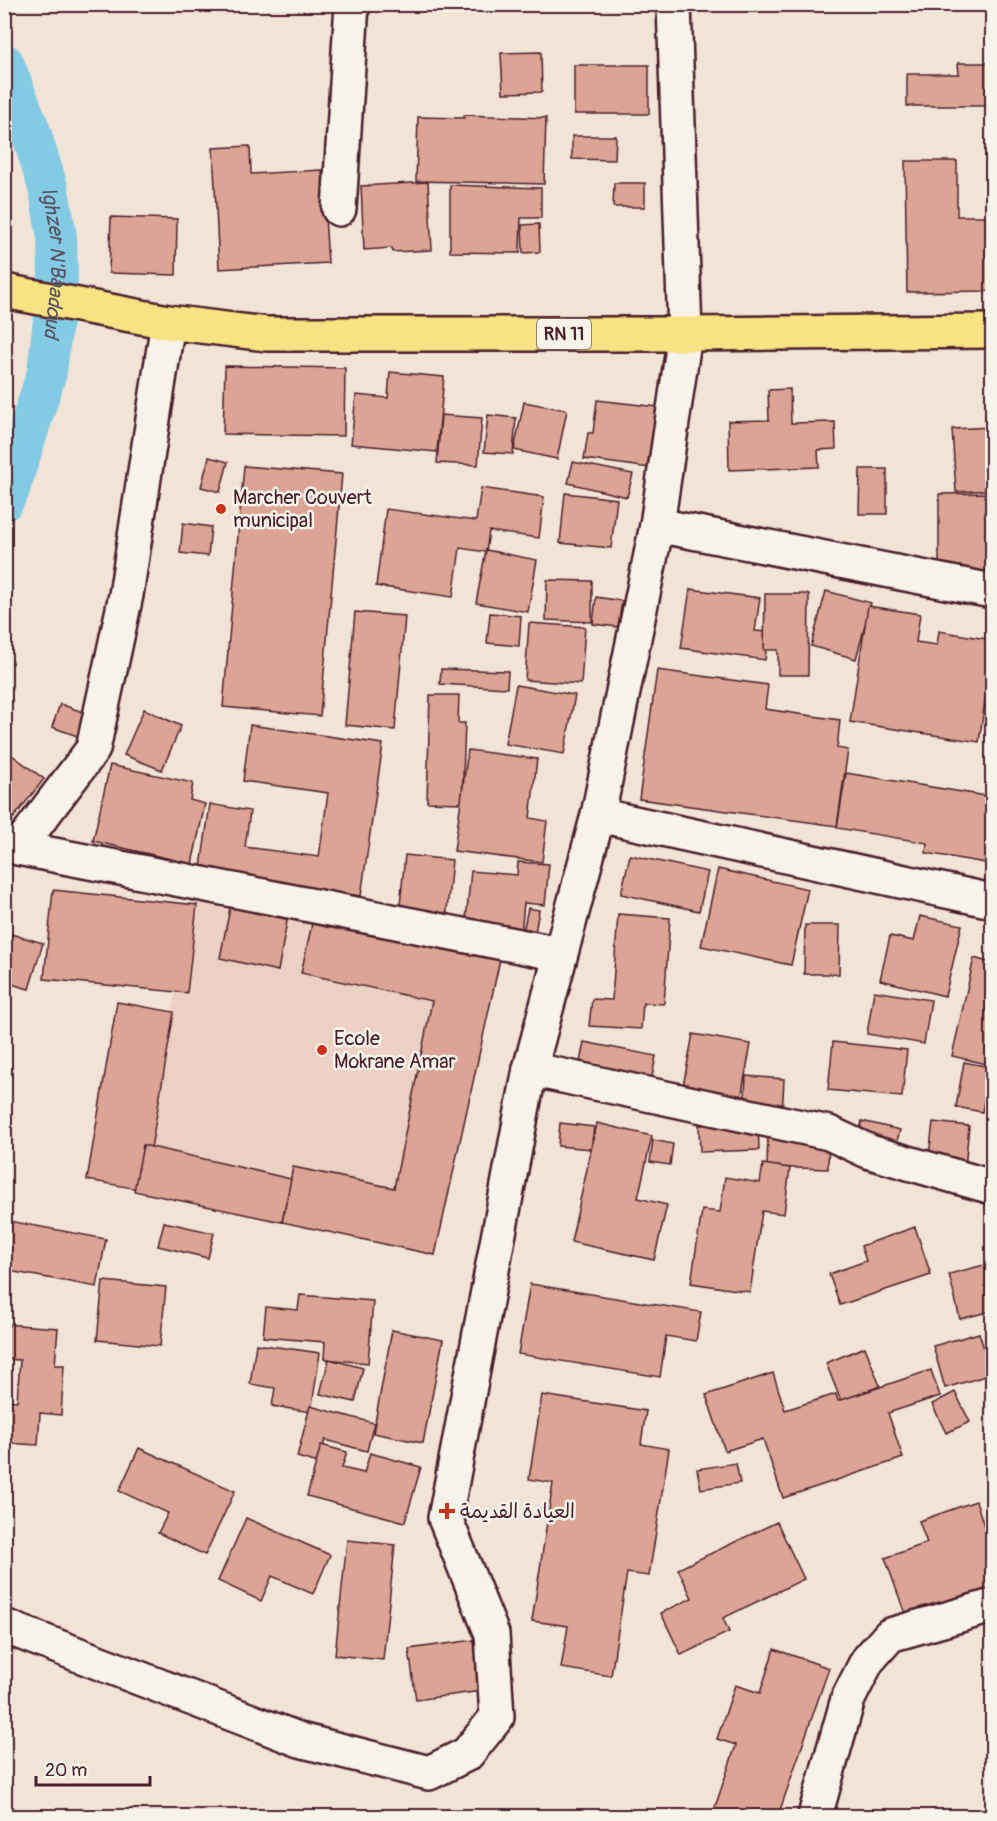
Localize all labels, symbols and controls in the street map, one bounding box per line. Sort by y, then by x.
water label: Ighzer N'Baadoud [35,184,71,342]
road number: RN 11 [537,319,591,349]
place label: Marcher Couvert municipal [233,485,373,533]
marker: Marcher Couvert municipal [214,502,228,516]
place label: Ecole Mokrane Amar [334,1026,456,1074]
marker: Ecole Mokrane Amar [315,1043,329,1057]
place label: العيادة القديمة [460,1499,575,1524]
marker: العيادة القديمة [438,1502,456,1520]
scale bar [36,1749,150,1787]
text: 20 m [45,1759,87,1782]

